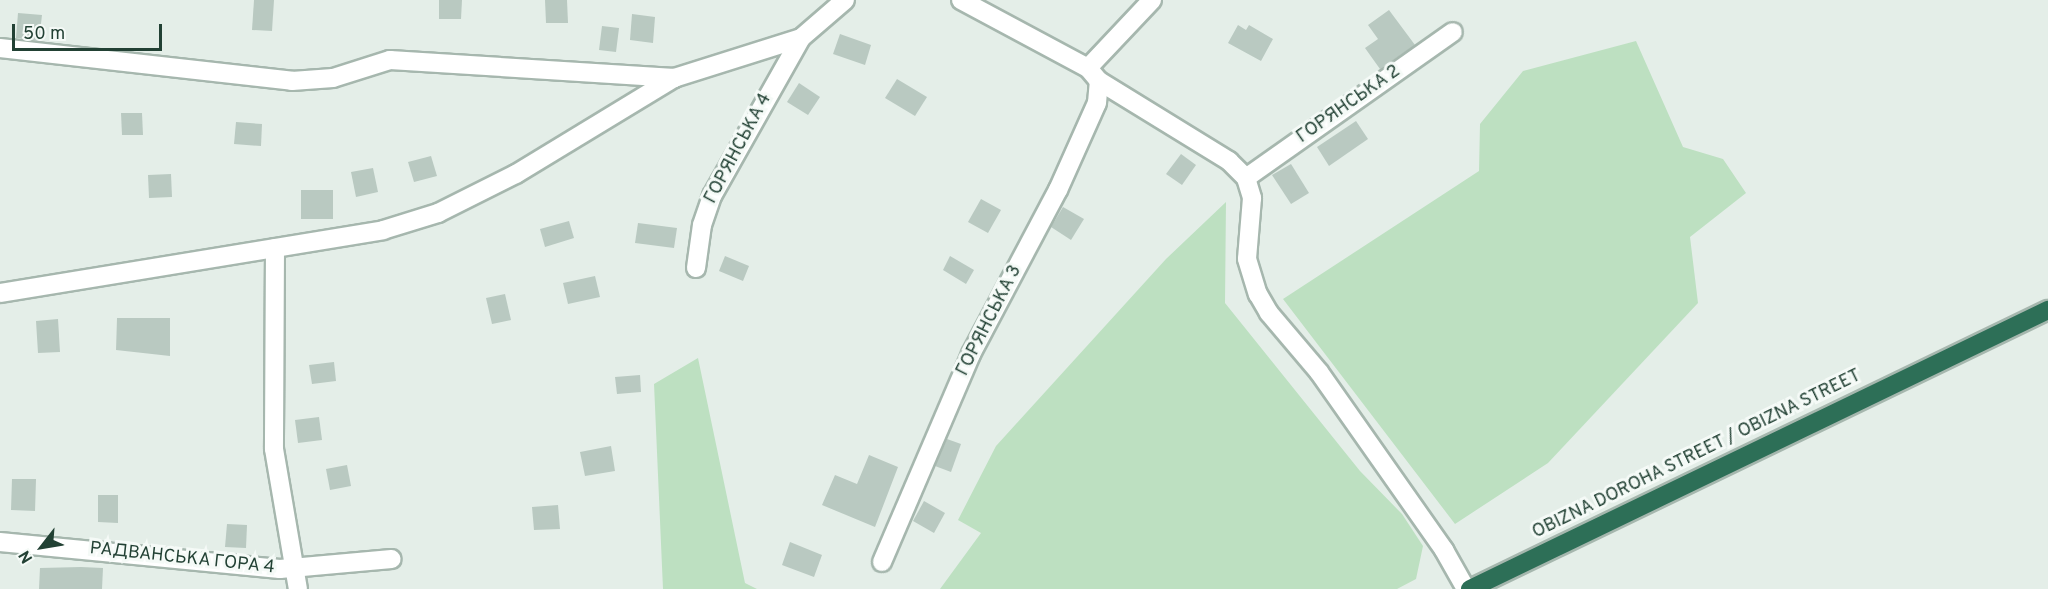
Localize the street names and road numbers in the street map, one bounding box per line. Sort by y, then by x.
street label: ГОРЯНСЬКА 2 [1293,61,1405,149]
street label: ГОРЯНСЬКА 4 [701,90,777,208]
street label: ГОРЯНСЬКА 3 [953,262,1027,380]
street label: OBIZNA DOROHA STREET / OBIZNA STREET [1528,365,1866,545]
street label: РАДВАНСЬКА ГОРА 4 [88,538,276,580]

